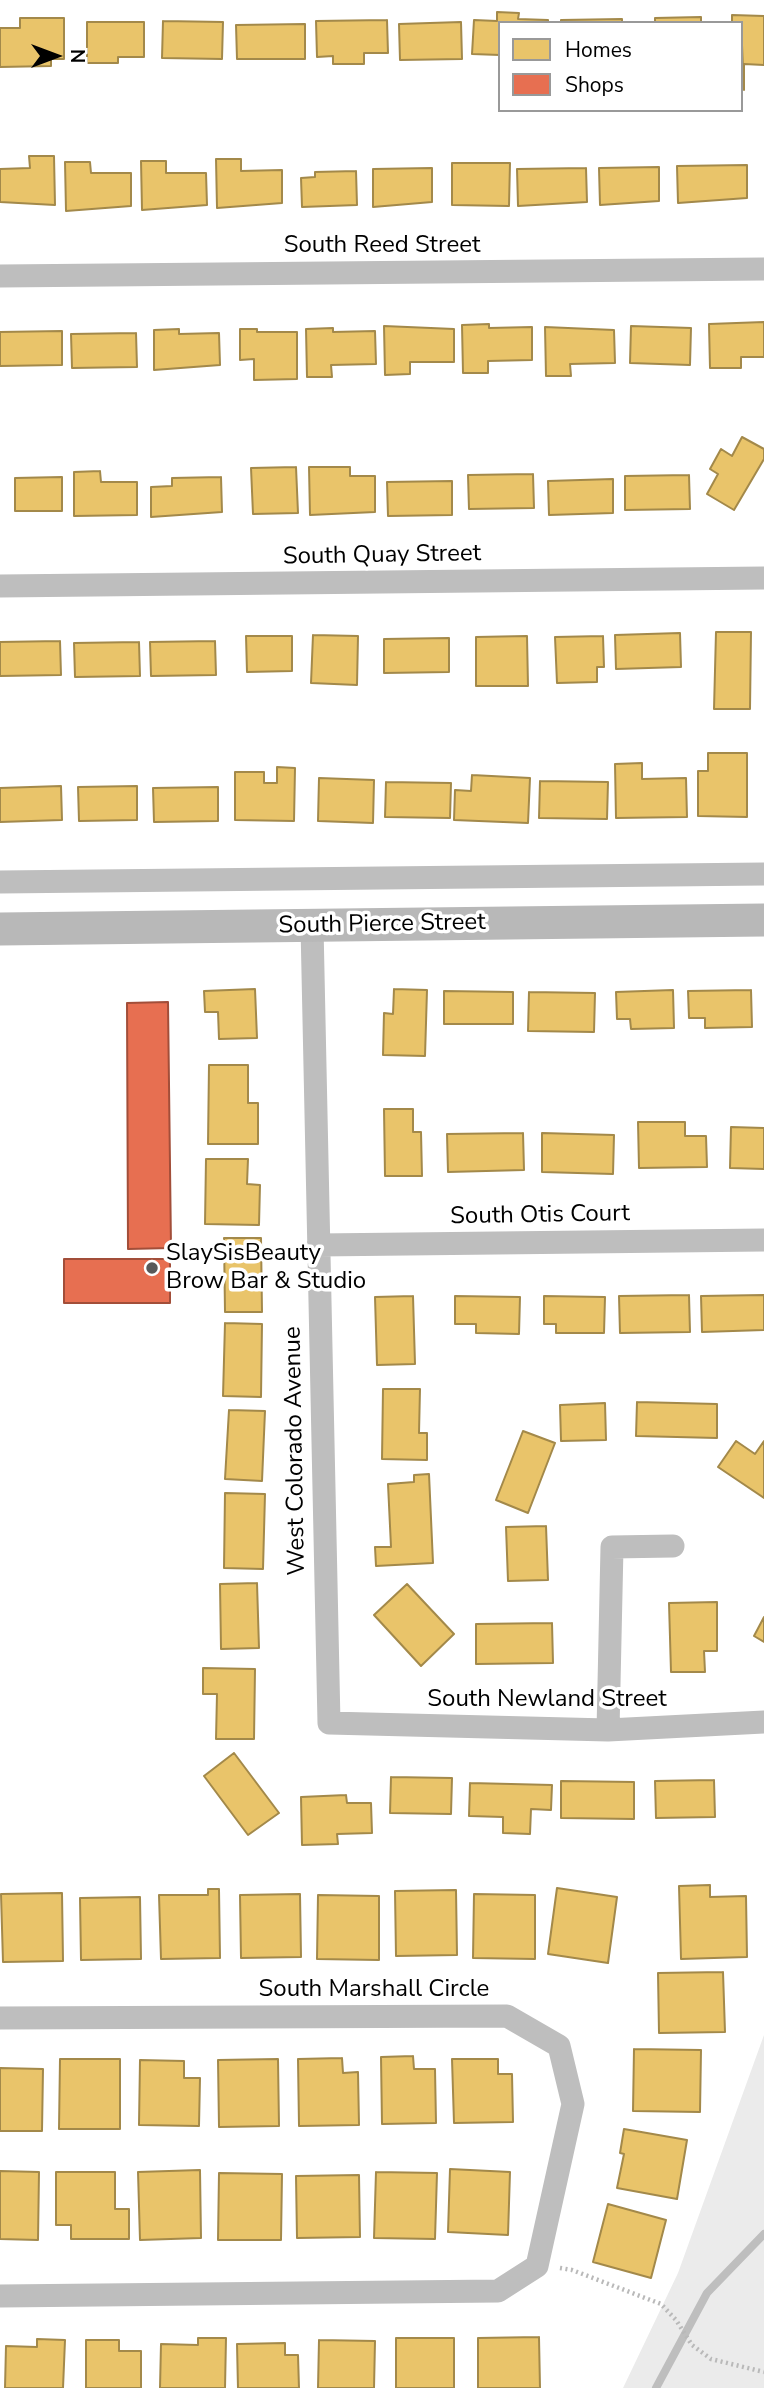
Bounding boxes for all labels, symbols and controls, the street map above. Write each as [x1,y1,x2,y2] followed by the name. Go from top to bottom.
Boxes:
[21,21,91,91] north arrow
[498,21,743,112] legend
[565,36,632,64] text: Homes
[64,49,90,63] text: N
[565,71,624,99] text: Shops
[284,232,480,260] street label: South Reed Street
[283,540,481,572] street label: South Quay Street
[278,909,486,941] street label: South Pierce Street
[450,1200,630,1232] street label: South Otis Court
[166,1240,366,1296] place label: SlaySisBeauty Brow Bar & Studio
[144,1260,160,1276] marker: SlaySisBeauty Brow Bar & Studio
[279,1326,313,1576] street label: West Colorado Avenue
[427,1686,667,1714] street label: South Newland Street
[259,1976,489,2004] street label: South Marshall Circle

